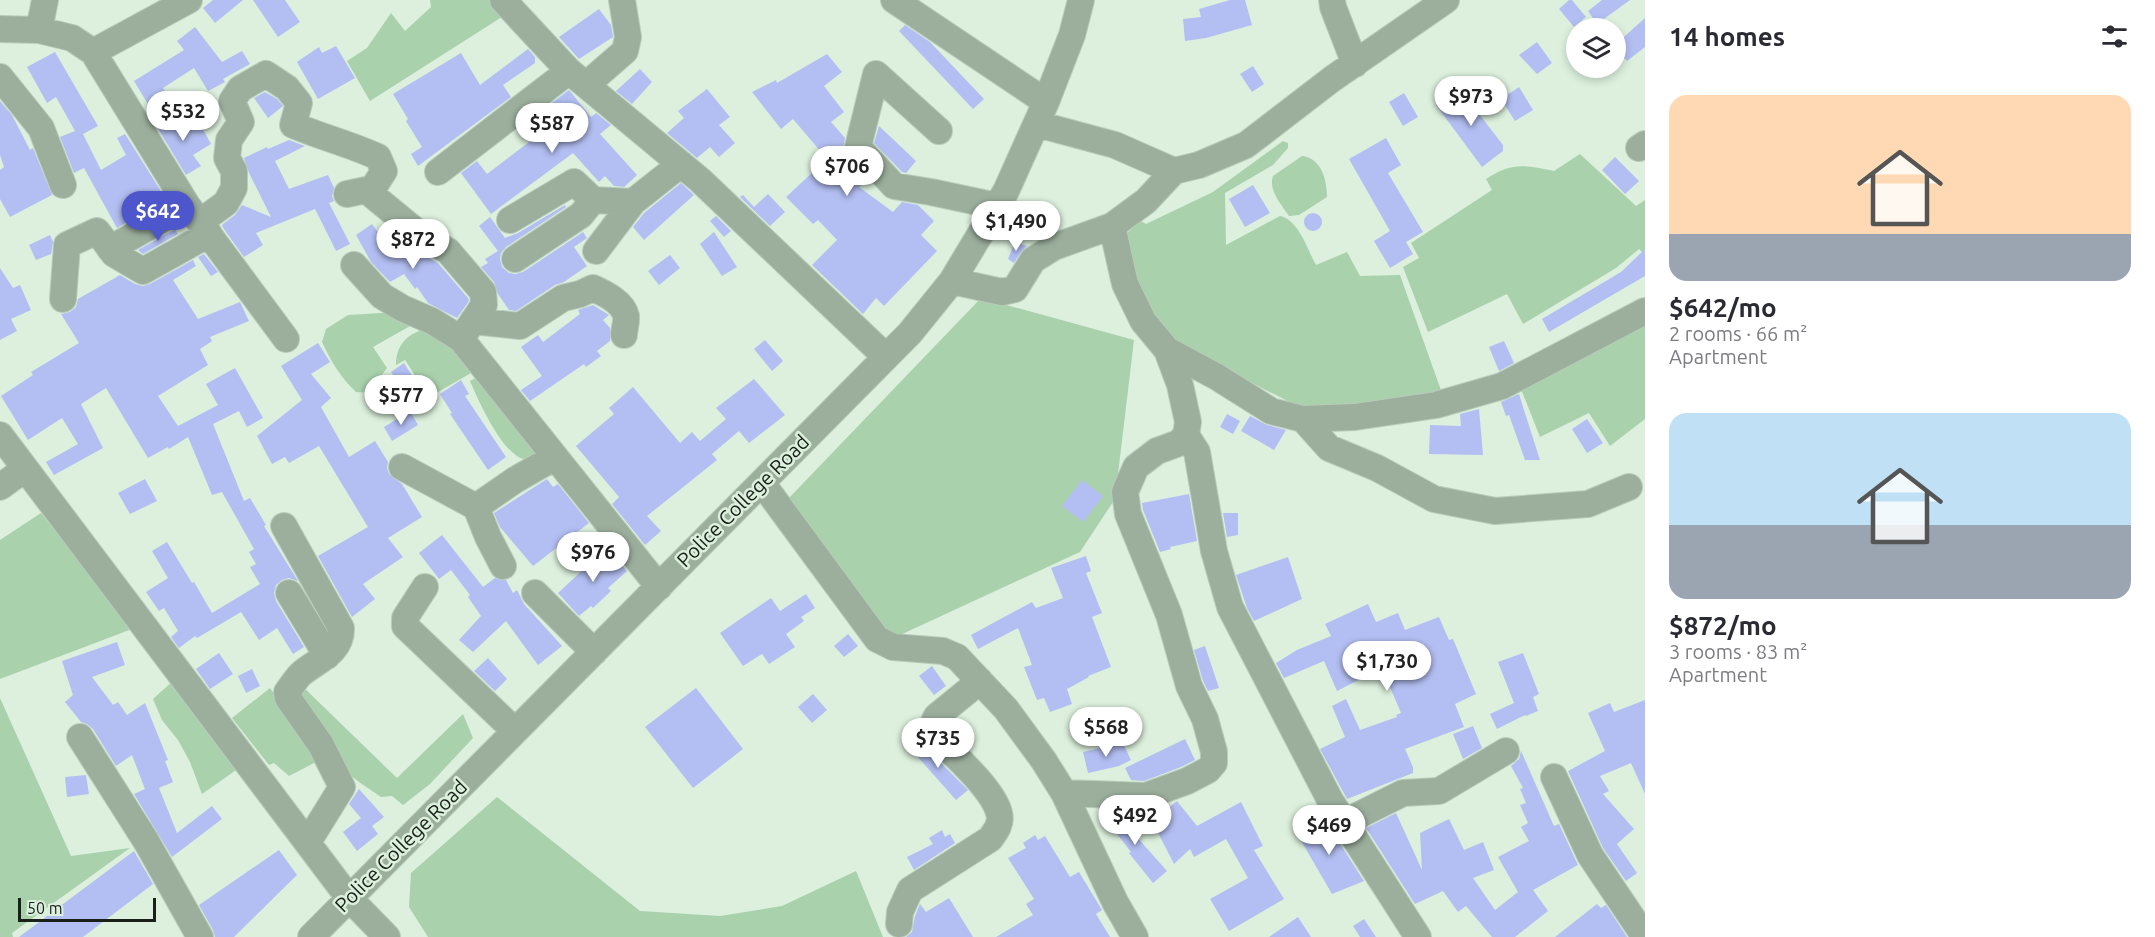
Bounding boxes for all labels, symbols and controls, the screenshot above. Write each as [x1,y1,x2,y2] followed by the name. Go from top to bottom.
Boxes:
[1566,18,1626,78] map controls
[1566,18,1626,78] button: layers
[2098,20,2131,53] icon: filters
[1669,22,1785,51] text: 14 homes
[1435,76,1507,127] pin: $973
[1448,84,1494,107] text: $973
[147,91,219,142] pin: $532
[160,99,206,122] text: $532
[516,103,588,154] pin: $587
[529,111,575,134] text: $587
[1846,134,1954,242] icon: home
[811,146,883,197] pin: $706
[824,154,870,177] text: $706
[122,191,194,242] pin: $642
[135,199,181,222] text: $642
[967,201,1065,252] pin: $1,490
[985,209,1047,232] text: $1,490
[377,219,449,270] pin: $872
[390,227,436,250] text: $872
[1669,293,1777,322] text: $642/mo
[1669,322,1807,345] text: 2 rooms · 66 m²
[1669,345,1767,368] text: Apartment
[365,375,437,426] pin: $577
[378,383,424,406] text: $577
[672,430,813,571] street label: Police College Road
[1846,452,1954,560] icon: home
[557,532,629,583] pin: $976
[570,540,616,563] text: $976
[1669,611,1777,640] text: $872/mo
[1669,640,1807,663] text: 3 rooms · 83 m²
[1338,641,1436,692] pin: $1,730
[1356,649,1418,672] text: $1,730
[1669,663,1767,686] text: Apartment
[1070,707,1142,758] pin: $568
[1083,715,1129,738] text: $568
[902,718,974,769] pin: $735
[915,726,961,749] text: $735
[330,775,471,916] street label: Police College Road
[1099,795,1171,846] pin: $492
[1112,803,1158,826] text: $492
[1293,805,1365,856] pin: $469
[1306,813,1352,836] text: $469
[18,895,156,922] scale bar
[27,899,63,917] text: 50 m

